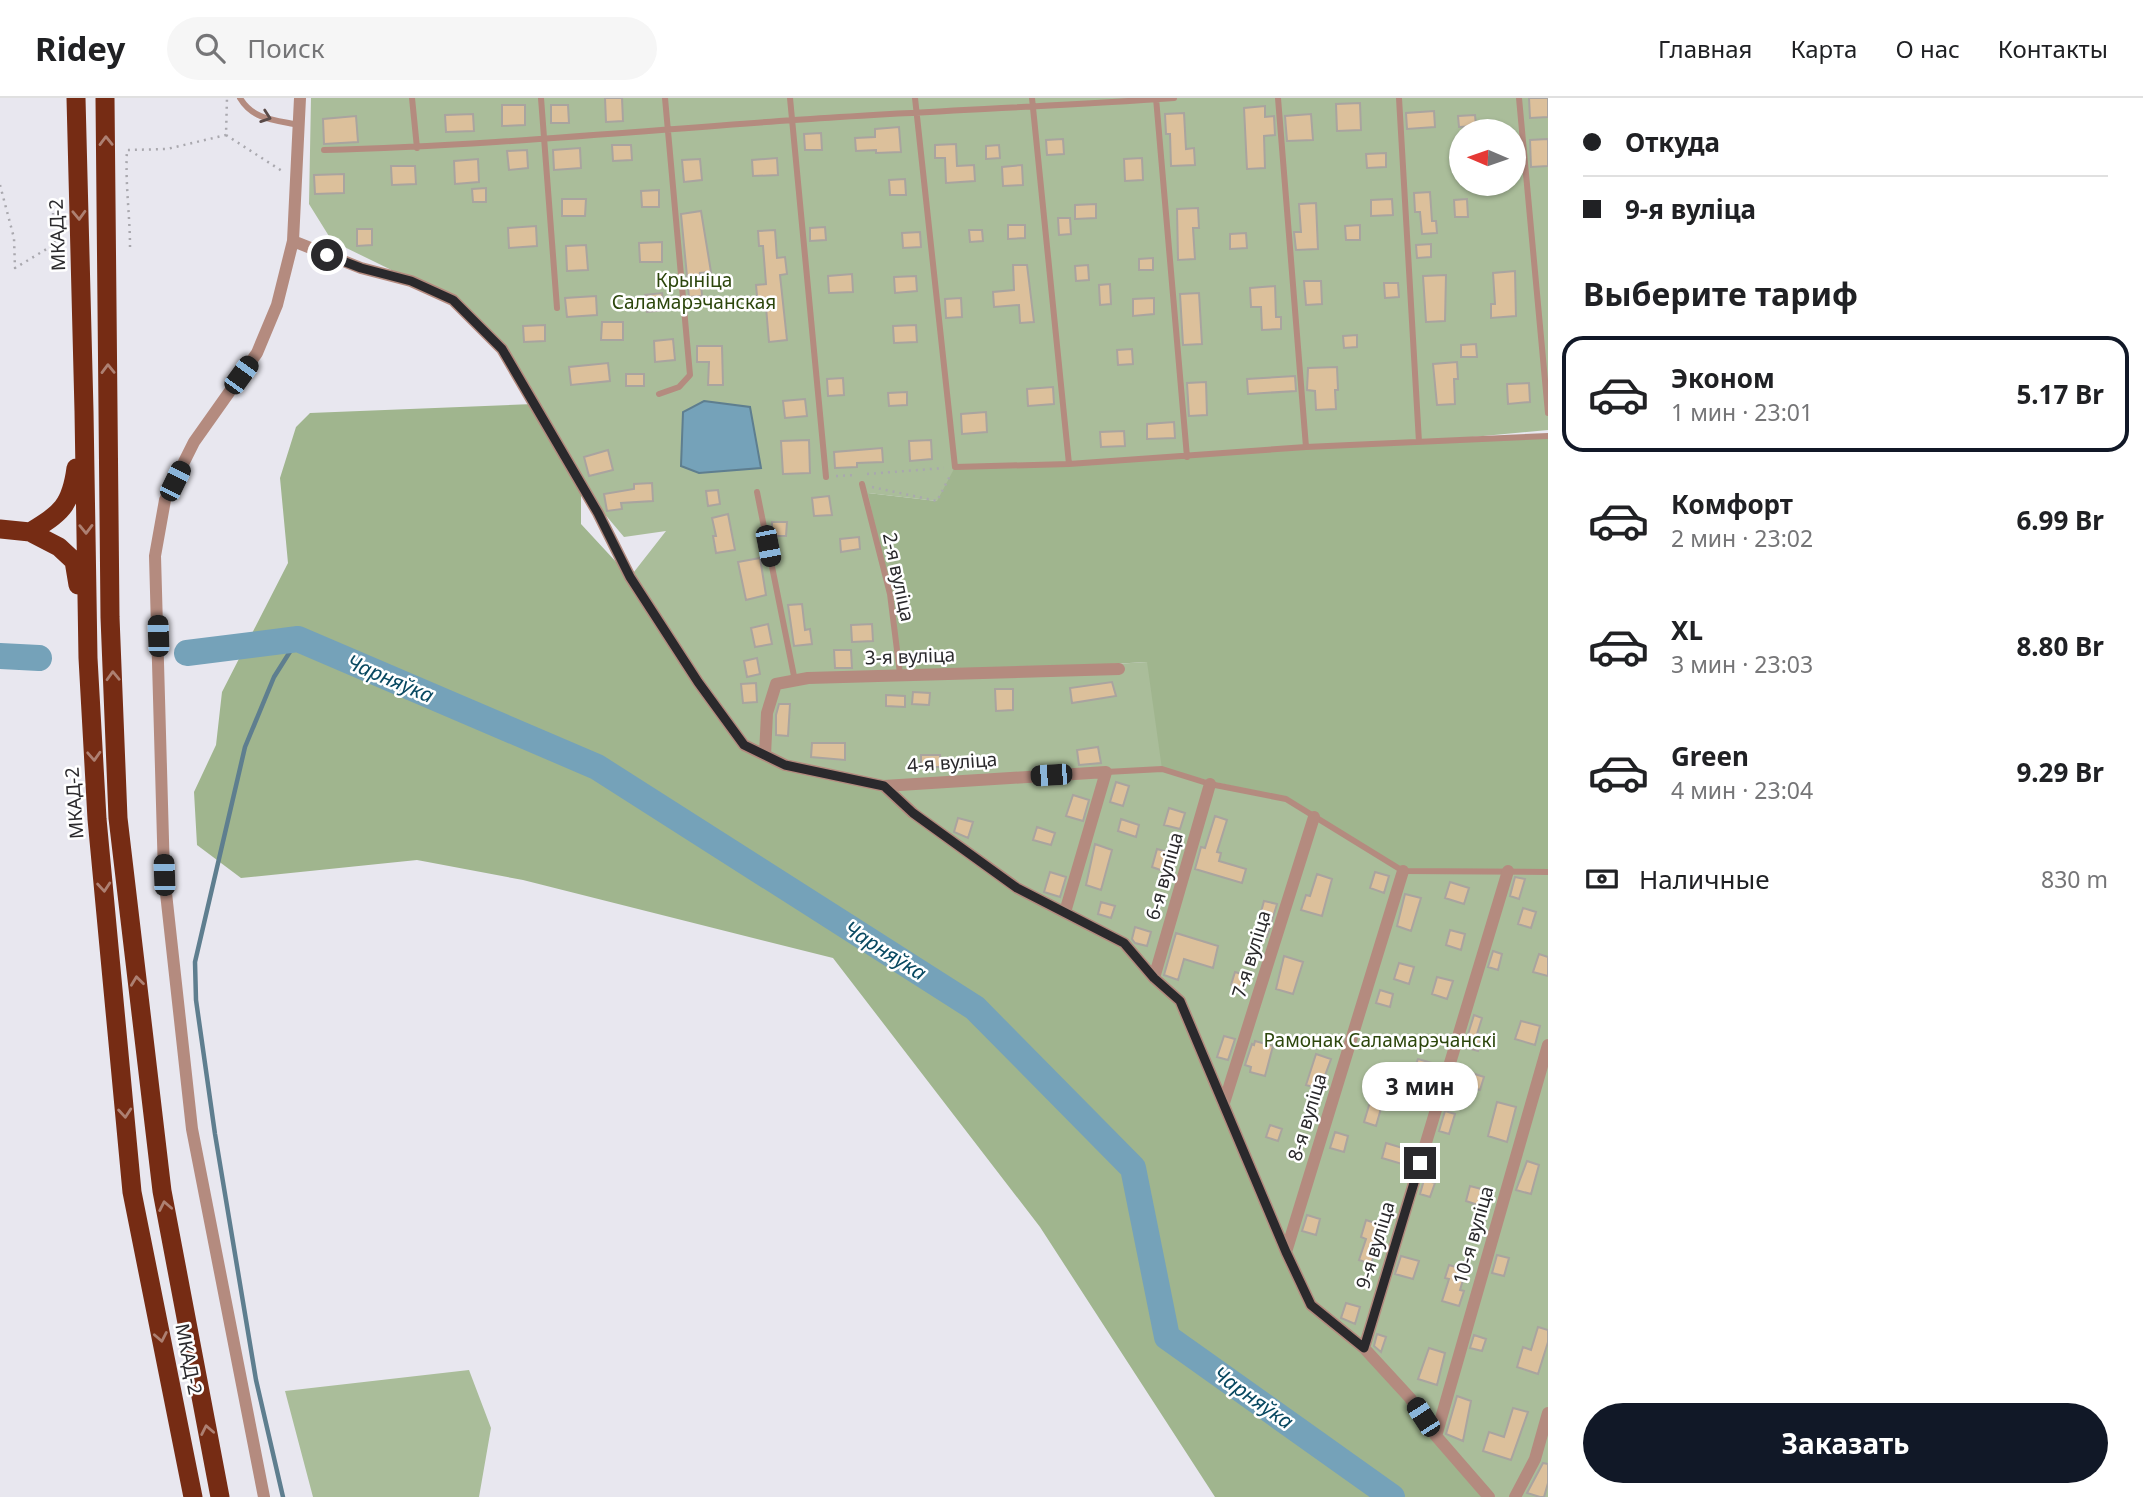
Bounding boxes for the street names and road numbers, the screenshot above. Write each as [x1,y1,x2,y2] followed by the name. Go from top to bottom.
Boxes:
[43,199,71,271] street label: МКАД-2
[877,530,921,624] street label: 2-я вуліца
[864,641,956,671] street label: 3-я вуліца
[906,746,998,778] street label: 4-я вуліца
[59,766,89,840] street label: МКАД-2
[1139,829,1189,923] street label: 6-я вуліца
[1225,907,1277,1001] street label: 7-я вуліца
[1281,1070,1333,1164] street label: 8-я вуліца
[1447,1183,1499,1287] street label: 10-я вуліца
[1349,1198,1401,1292] street label: 9-я вуліца
[169,1321,209,1397] street label: МКАД-2

